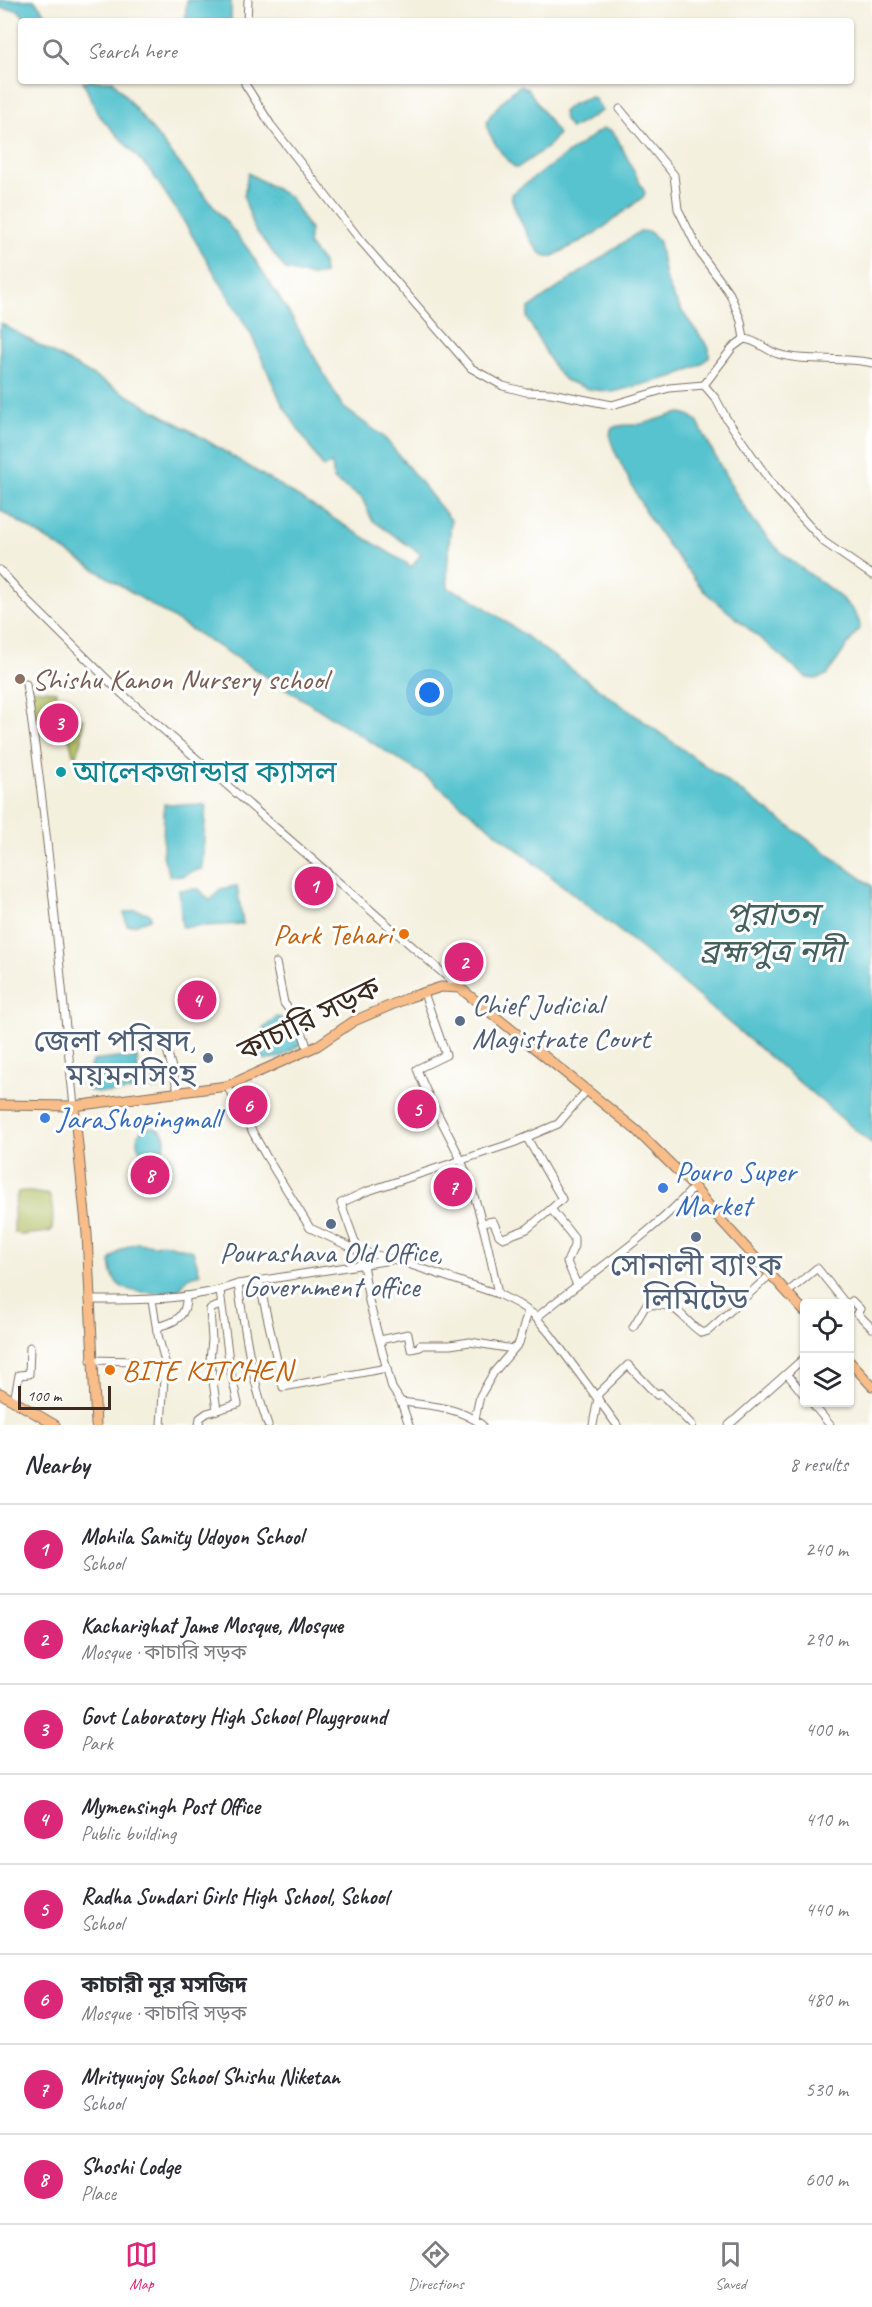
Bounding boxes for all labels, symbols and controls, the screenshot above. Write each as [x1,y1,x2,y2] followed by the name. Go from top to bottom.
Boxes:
[18,18,854,84] search box
[39,35,72,68] icon: search
[87,37,177,65] text: Search here
[32,660,333,698] place label: Shishu Kanon Nursery school
[13,672,27,686] marker: Shishu Kanon Nursery school
[415,678,444,707] your location
[40,700,78,746] pin: 3
[72,753,338,791] place label: আলেকজান্ডার ক্যাসল
[54,765,68,779] marker: আলেকজান্ডার ক্যাসল
[294,864,334,908] pin: 1
[700,894,849,972] water label: পুরাতন ব্রহ্মপুত্র নদী
[273,915,395,953] place label: Park Tehari
[397,927,411,941] marker: Park Tehari
[444,940,484,984] pin: 2
[231,968,387,1070] street label: কাচারি সড়ক
[178,978,216,1022] pin: 4
[472,985,653,1057] place label: Chief Judicial Magistrate Court
[453,1014,467,1028] marker: Chief Judicial Magistrate Court
[33,1022,197,1094] place label: জেলা পরিষদ, ময়মনসিংহ
[201,1051,215,1065] marker: জেলা পরিষদ, ময়মনসিংহ
[228,1082,268,1128] pin: 6
[398,1086,436,1132] pin: 5
[55,1099,226,1137] place label: JaraShopingmall
[38,1111,52,1125] marker: JaraShopingmall
[130,1152,170,1198] pin: 8
[675,1152,798,1224] place label: Pouro Super Market
[434,1164,472,1210] pin: 7
[656,1181,670,1195] marker: Pouro Super Market
[324,1217,338,1231] marker: Pourashava Old Office, Government office
[689,1230,703,1244] marker: সোনালী ব্যাংক লিমিটেড
[219,1233,443,1305] place label: Pourashava Old Office, Government office
[610,1246,783,1318] place label: সোনালী ব্যাংক লিমিটেড
[800,1299,854,1407] map controls
[800,1299,854,1353] button: locate
[122,1351,297,1389] place label: BITE KITCHEN
[800,1353,854,1407] button: layers
[103,1363,117,1377] marker: BITE KITCHEN
[18,1383,111,1410] scale bar
[27,1386,61,1406] text: 100 m
[24,1448,89,1481] text: Nearby
[789,1452,848,1477] text: 8 results
[81,1523,303,1551] text: Mohila Samity Udoyon School
[39,1537,48,1562] text: 1
[805,1537,848,1562] text: 240 m
[81,1551,124,1576] text: School
[81,1612,343,1640] text: Kacharighat Jame Mosque, Mosque
[39,1627,48,1652] text: 2
[805,1627,848,1652] text: 290 m
[81,1640,247,1665] text: Mosque · কাচারি সড়ক
[81,1703,386,1731] text: Govt Laboratory High School Playground
[39,1717,48,1742] text: 3
[805,1717,848,1742] text: 400 m
[81,1731,113,1756] text: Park
[81,1793,260,1821] text: Mymensingh Post Office
[39,1807,48,1832] text: 4
[805,1807,848,1832] text: 410 m
[81,1821,176,1846] text: Public building
[81,1883,388,1911] text: Radha Sundari Girls High School, School
[39,1897,48,1922] text: 5
[805,1897,848,1922] text: 440 m
[81,1911,124,1936] text: School
[81,1971,247,1999] text: কাচারী নূর মসজিদ
[39,1987,48,2012] text: 6
[805,1987,848,2012] text: 480 m
[81,2001,247,2026] text: Mosque · কাচারি সড়ক
[81,2063,340,2091] text: Mrityunjoy School Shishu Niketan
[39,2077,48,2102] text: 7
[805,2077,848,2102] text: 530 m
[81,2091,124,2116] text: School
[81,2153,180,2181] text: Shoshi Lodge
[39,2167,48,2192] text: 8
[805,2167,848,2192] text: 600 m
[81,2181,116,2206] text: Place
[125,2238,158,2294] tab: Map
[408,2238,464,2294] tab: Directions
[714,2238,747,2294] tab: Saved

